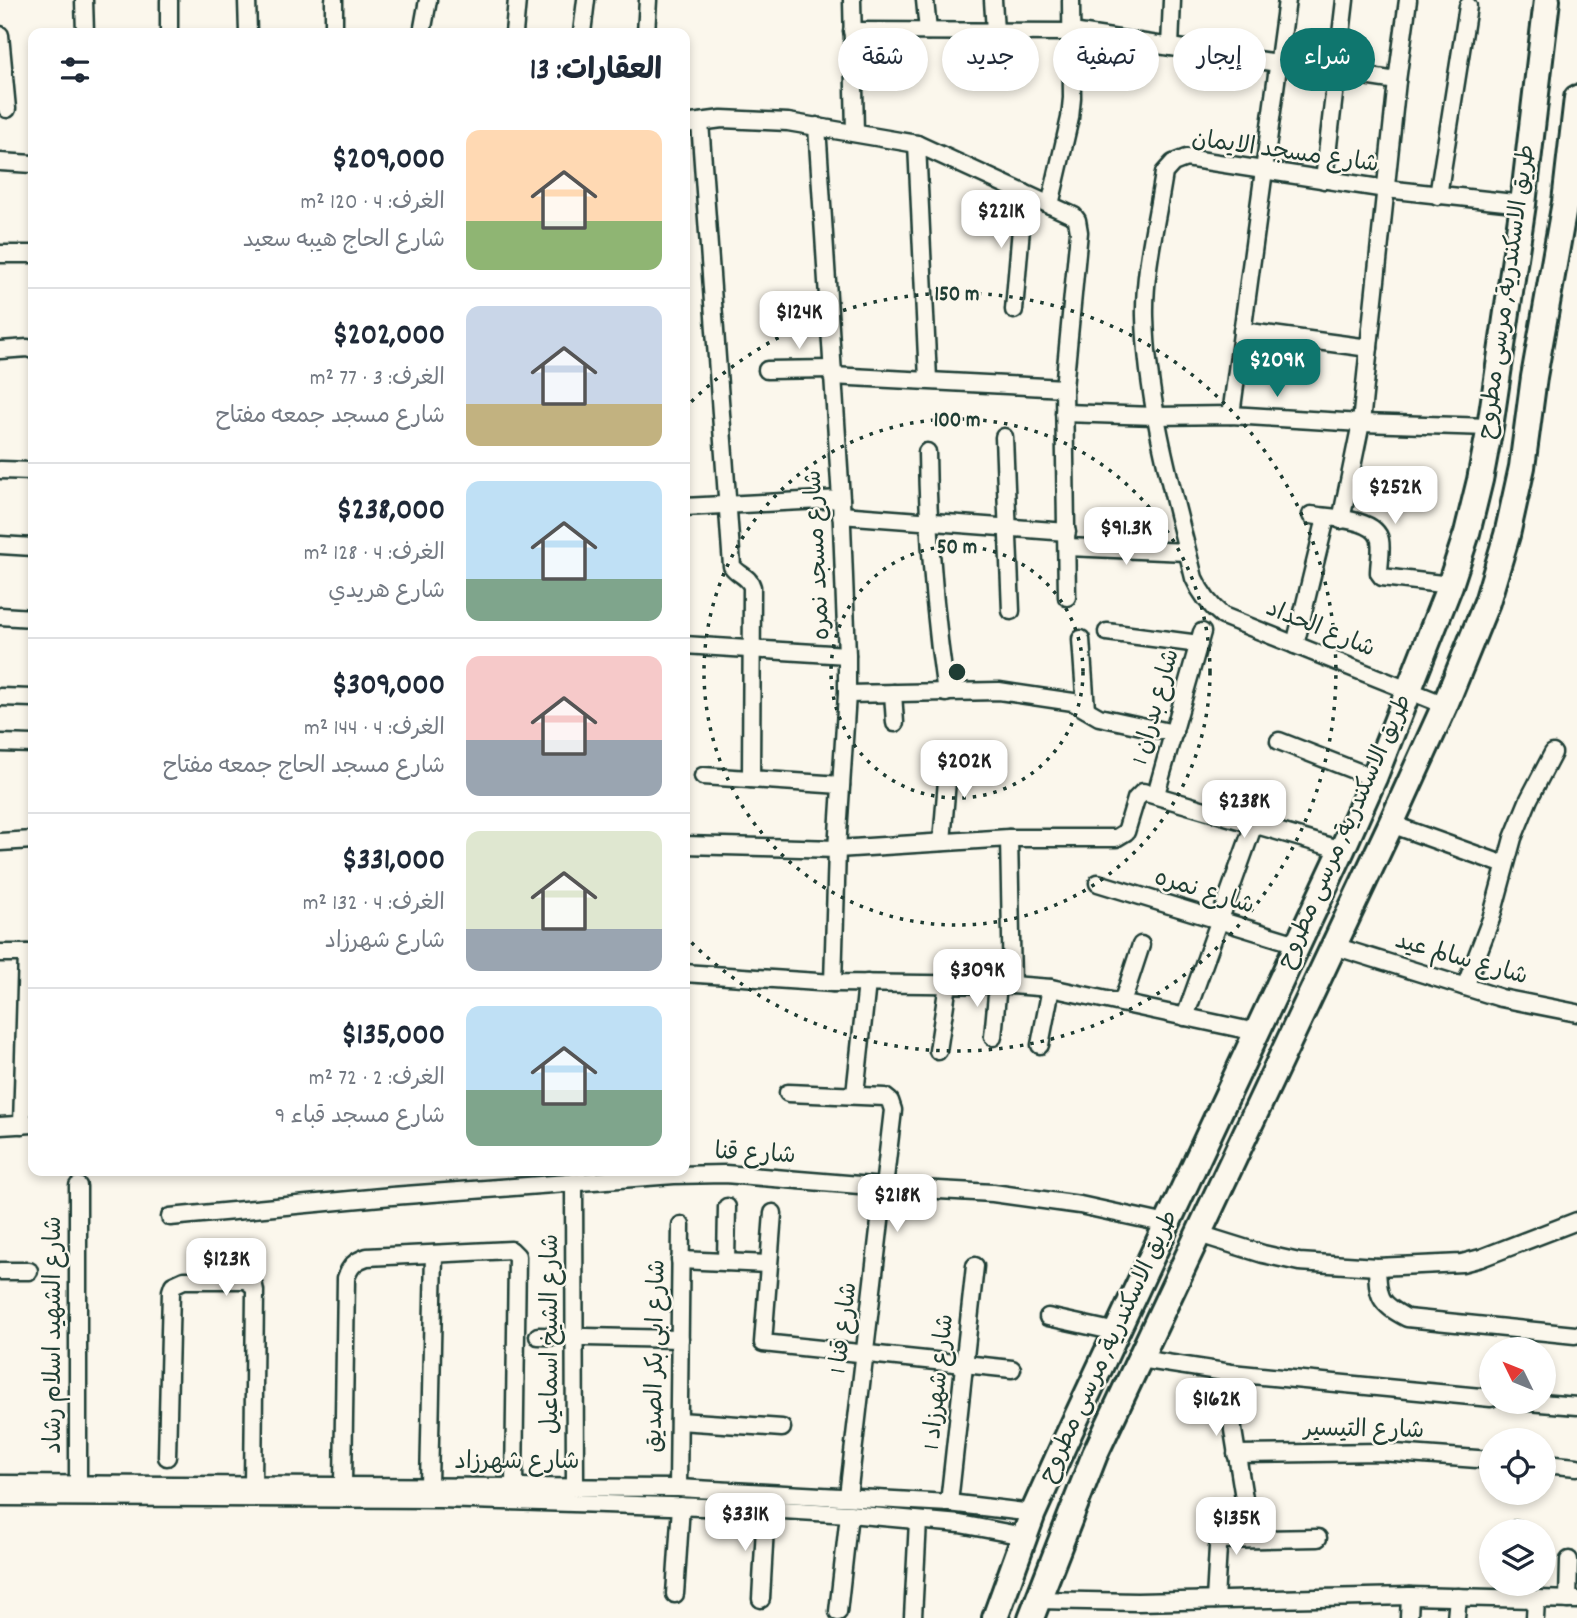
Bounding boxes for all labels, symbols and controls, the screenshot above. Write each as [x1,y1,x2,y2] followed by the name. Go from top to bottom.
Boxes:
[838,28,928,91] chip: شقة
[942,28,1039,91] chip: جديد
[1053,28,1159,91] chip: تصفية
[1173,28,1266,91] chip: إيجار
[1280,28,1375,91] chip: شراء
[56,51,94,89] icon: filters
[530,51,662,94] text: العقارات: 13
[1189,123,1381,183] street label: شارع مسجد الايمان
[332,140,445,183] text: $209,000
[1470,143,1546,441] street label: طريق الاسكندرية, مرسى مطروح
[522,158,606,242] icon: home
[300,187,445,220] text: الغرف: 4 · 120 m²
[952,190,1050,250] pin: $221K
[977,196,1025,229] text: $221K
[243,225,445,258] text: شارع الحاج هيبه سعيد
[934,281,980,311] text: 150 m
[750,292,848,351] pin: $124K
[776,297,822,330] text: $124K
[332,316,445,359] text: $202,000
[522,334,606,418] icon: home
[1228,340,1326,399] pin: $209K
[1249,345,1305,378] text: $209K
[310,363,445,396] text: الغرف: 3 · 77 m²
[216,401,445,434] text: شارع مسجد جمعه مفتاح
[934,407,980,437] text: 100 m
[1346,466,1444,526] pin: $252K
[798,469,840,641] street label: شارع مسجد نمره
[1368,472,1422,505] text: $252K
[337,491,445,534] text: $238,000
[1069,508,1183,567] pin: $91.3K
[522,509,606,593] icon: home
[1100,513,1152,546] text: $91.3K
[937,534,977,564] text: 50 m
[304,538,445,571] text: الغرف: 4 · 128 m²
[328,576,445,609] text: شارع هريدي
[1260,593,1380,667] street label: شارع الحداد
[1124,645,1190,769] street label: شارع بدران 1
[945,660,969,684] centre of rings
[332,666,445,709] text: $309,000
[522,684,606,768] icon: home
[1270,689,1422,975] street label: طريق الاسكندرية, مرسى مطروح
[304,713,445,746] text: الغرف: 4 · 144 m²
[915,740,1013,800] pin: $202K
[937,746,991,779] text: $202K
[163,751,445,784] text: شارع مسجد الحاج جمعه مفتاح
[1195,780,1293,840] pin: $238K
[1218,786,1270,819] text: $238K
[342,841,445,884] text: $331,000
[522,859,606,943] icon: home
[1150,862,1258,924] street label: شارع نمره
[303,888,445,921] text: الغرف: 4 · 132 m²
[1391,925,1531,995] street label: شارع سالم عيد
[325,926,445,959] text: شارع شهرزاد
[928,950,1026,1009] pin: $309K
[949,955,1005,988] text: $309K
[341,1016,445,1059] text: $135,000
[522,1034,606,1118] icon: home
[309,1063,445,1096] text: الغرف: 2 · 72 m²
[275,1101,445,1134] text: شارع مسجد قباء 9
[714,1136,796,1174] street label: شارع قنا
[848,1174,946,1234] pin: $218K
[874,1180,920,1213] text: $218K
[1032,1205,1188,1489] street label: طريق الاسكندرية, مرسى مطروح
[38,1216,72,1454] street label: شارع الشهيد اسلام رشاد
[535,1234,569,1434] street label: شارع الشيخ اسماعيل
[177,1238,275,1298] pin: $123K
[202,1244,250,1277] text: $123K
[638,1259,676,1453] street label: شارع ابى بكر الصديق
[823,1280,867,1376] street label: شارع قنا 1
[916,1313,964,1451] street label: شارع شهرزاد 1
[1479,1337,1556,1414] north arrow
[1479,1337,1556,1596] map controls
[1167,1378,1265,1438] pin: $162K
[1192,1384,1240,1417] text: $162K
[1302,1413,1424,1449] street label: شارع التيسير
[1479,1428,1556,1505] button: locate
[454,1446,580,1480] street label: شارع شهرزاد
[696,1494,794,1553] pin: $331K
[1187,1498,1285,1557] pin: $135K
[721,1499,769,1532] text: $331K
[1212,1503,1260,1536] text: $135K
[1479,1519,1556,1596] button: layers

